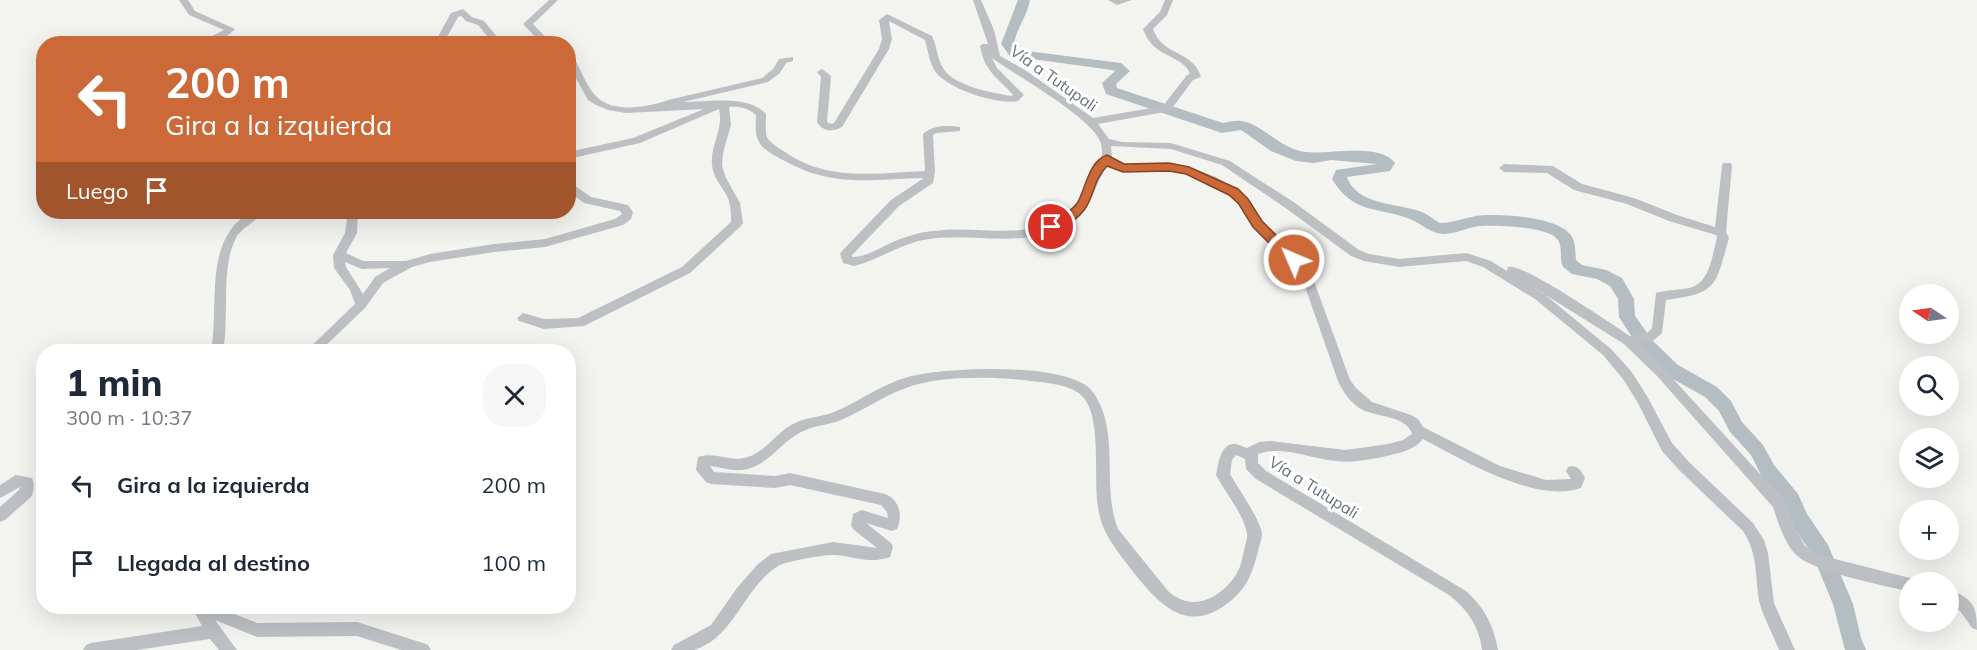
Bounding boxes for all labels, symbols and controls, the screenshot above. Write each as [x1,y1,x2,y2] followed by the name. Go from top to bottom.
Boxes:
[1007,41,1101,115] street label: Vía a Tutupali
[165,56,290,109] text: 200 m
[66,60,144,138] icon: left
[165,108,392,142] text: Gira a la izquierda
[140,174,173,207] icon: arrive
[66,177,128,205] text: Luego
[1025,201,1076,252] pin
[1034,210,1067,243] icon: arrive
[1262,228,1326,292] position arrow
[1899,284,1959,344] north arrow
[1899,284,1959,632] map controls
[1899,356,1959,416] button: search
[66,360,162,405] text: 1 min
[483,364,546,427] button: close
[66,405,192,430] text: 300 m · 10:37
[1899,428,1959,488] button: layers
[1265,452,1363,522] street label: Vía a Tutupali
[66,469,99,502] icon: left
[117,471,310,499] text: Gira a la izquierda
[481,471,546,499] text: 200 m
[1899,500,1959,560] button: +
[66,547,99,580] icon: arrive
[117,549,310,577] text: Llegada al destino
[481,549,546,577] text: 100 m
[1899,572,1959,632] button: −

